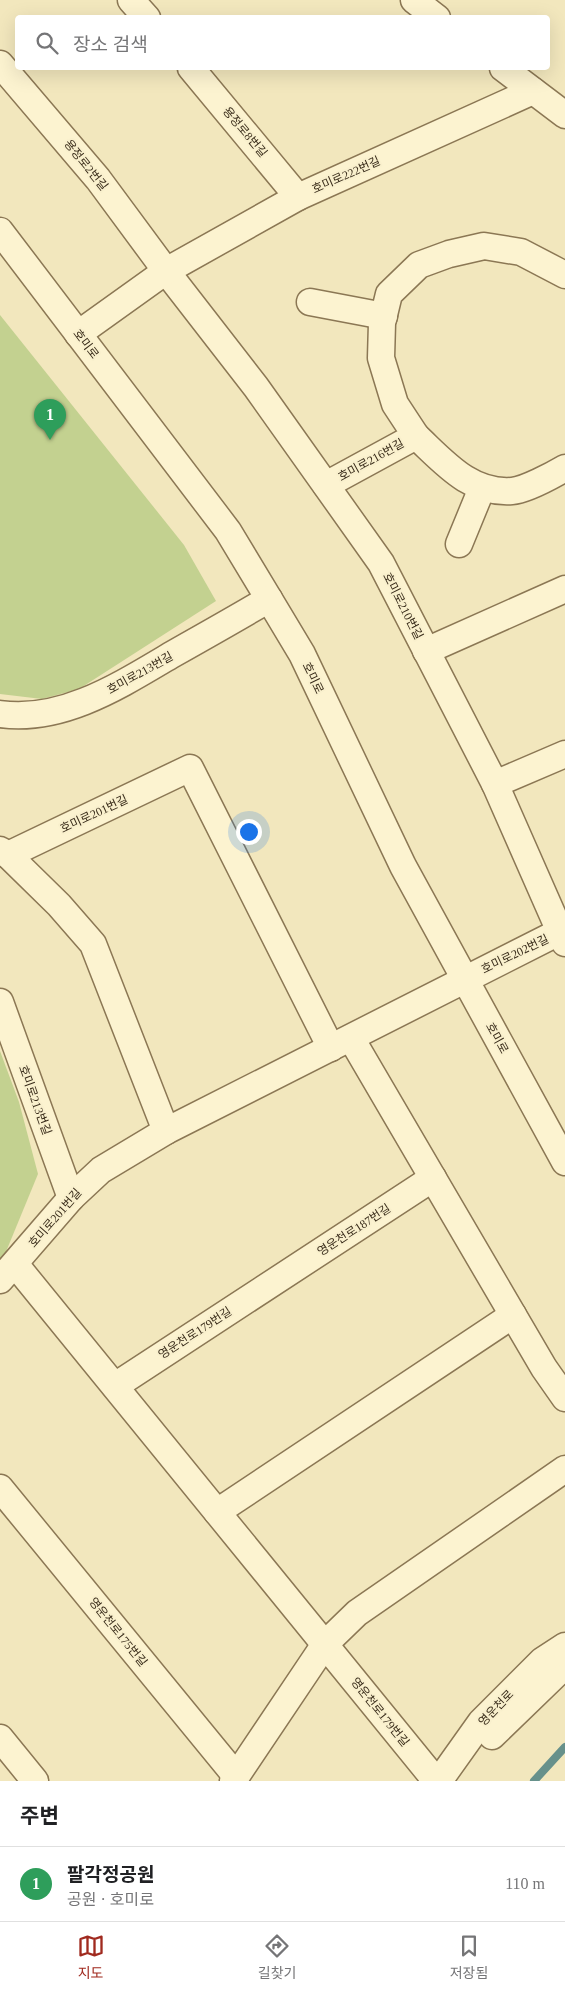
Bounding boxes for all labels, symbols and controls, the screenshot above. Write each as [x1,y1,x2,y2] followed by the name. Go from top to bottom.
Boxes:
[15,15,550,70] search box
[33,29,61,57] icon: search
[73,34,148,55] text: 장소 검색
[220,104,270,160] street label: 용정로8번길
[61,137,111,193] street label: 용정로2번길
[310,154,382,196] street label: 호미로222번길
[70,327,102,361] street label: 호미로
[34,399,66,440] pin: 1
[336,436,406,484] street label: 호미로216번길
[380,570,426,642] street label: 호미로210번길
[105,649,175,697] street label: 호미로213번길
[299,660,327,696] street label: 호미로
[58,792,130,836] street label: 호미로201번길
[236,819,262,845] your location
[479,932,551,976] street label: 호미로202번길
[483,1020,511,1056] street label: 호미로
[16,1063,54,1137] street label: 호미로213번길
[26,1186,84,1250] street label: 호미로201번길
[315,1201,393,1259] street label: 영운천로187번길
[156,1304,234,1362] street label: 영운천로179번길
[86,1595,150,1669] street label: 영운천로175번길
[348,1675,412,1749] street label: 영운천로179번길
[476,1687,516,1729] street label: 영운천로
[20,1804,59,1828] text: 주변
[67,1864,154,1885] text: 팔각정공원
[32,1875,40,1892] text: 1
[505,1875,545,1892] text: 110 m
[67,1891,154,1908] text: 공원 · 호미로
[77,1932,105,1982] tab: 지도
[258,1932,296,1982] tab: 길찾기
[450,1932,488,1982] tab: 저장됨

